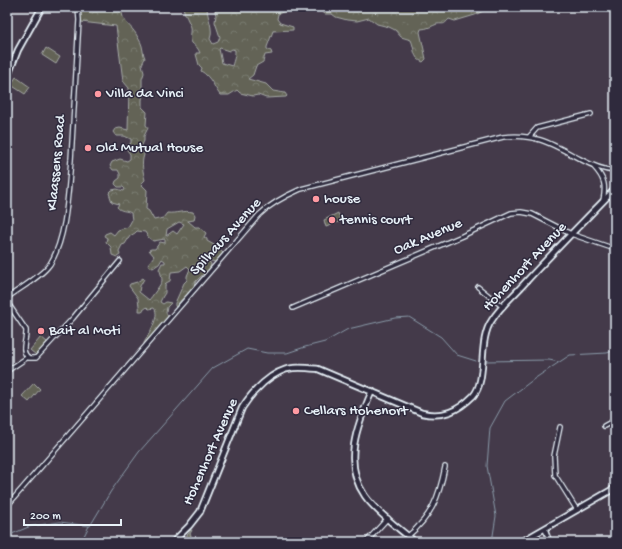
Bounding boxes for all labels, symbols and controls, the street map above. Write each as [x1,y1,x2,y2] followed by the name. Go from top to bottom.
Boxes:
[105,85,184,103] place label: Villa da Vinci
[93,89,103,99] marker: Villa da Vinci
[44,113,70,212] street label: Klaassens Road
[96,139,203,157] place label: Old Mutual House
[83,143,93,153] marker: Old Mutual House
[324,190,360,208] place label: house
[186,194,266,280] street label: Spilhaus Avenue
[311,194,321,204] marker: house
[339,211,414,229] place label: tennis court
[391,214,465,259] street label: Oak Avenue
[327,215,337,225] marker: tennis court
[479,219,571,315] street label: Hohenhort Avenue
[48,322,121,340] place label: Bait al Moti
[36,326,46,336] marker: Bait al Moti
[179,395,243,508] street label: Hohenhort Avenue
[304,402,410,420] place label: Cellars Hohenort
[291,406,301,416] marker: Cellars Hohenort
[24,501,121,527] scale bar
[30,510,61,524] text: 200 m

